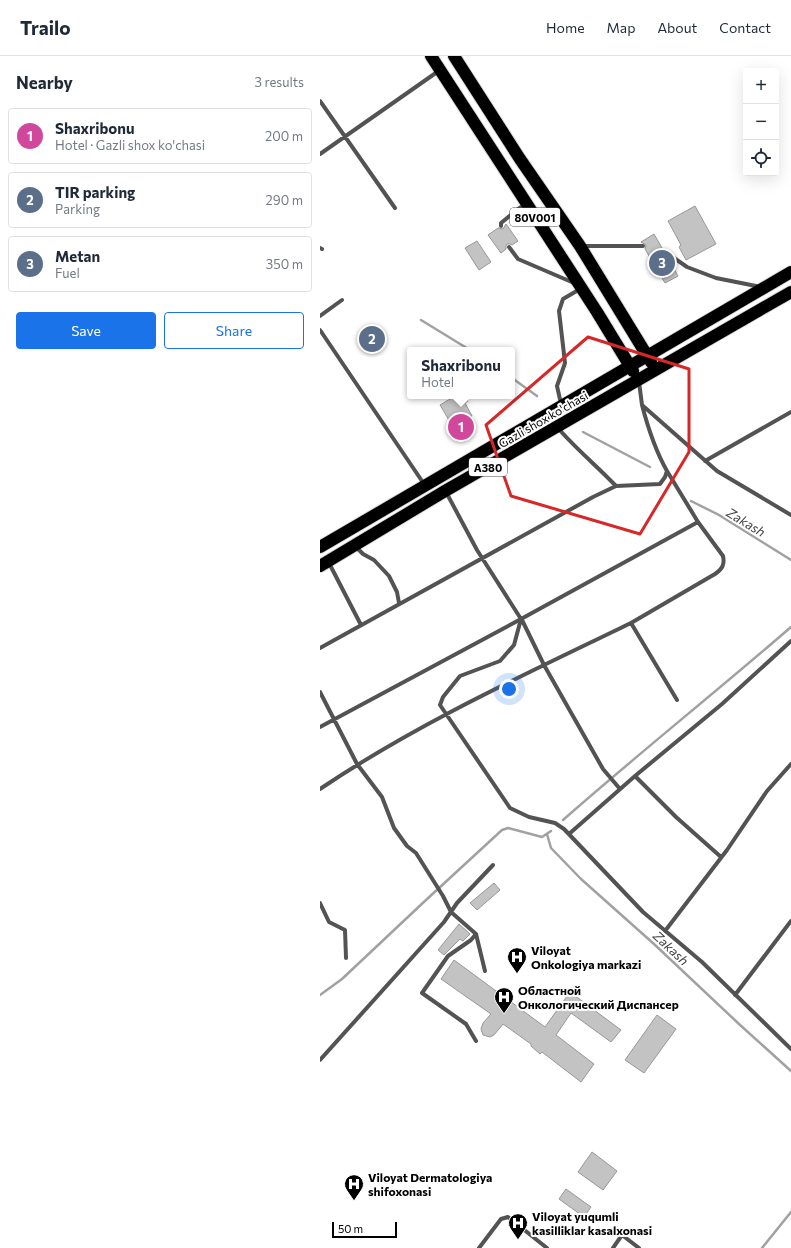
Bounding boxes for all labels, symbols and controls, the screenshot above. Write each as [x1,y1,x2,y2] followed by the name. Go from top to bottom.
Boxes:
[20,16,71,39] text: Trailo
[546,19,585,36] text: Home
[607,19,635,36] text: Map
[657,19,697,36] text: About
[719,19,771,36] text: Contact
[743,68,779,176] map controls
[743,68,779,104] button: +
[16,72,73,93] text: Nearby
[255,74,304,90] text: 3 results
[743,104,779,140] button: −
[55,119,135,137] text: Shaxribonu
[27,128,33,144] text: 1
[265,128,303,144] text: 200 m
[55,137,205,153] text: Hotel · Gazli shox ko'chasi
[743,140,779,176] button: locate
[55,183,135,201] text: TIR parking
[26,192,34,208] text: 2
[266,192,303,208] text: 290 m
[55,201,100,217] text: Parking
[510,208,560,226] road number: 80V001
[55,247,100,265] text: Metan
[649,248,675,278] pin: 3
[26,256,34,272] text: 3
[266,256,303,272] text: 350 m
[55,265,80,281] text: Fuel
[16,312,156,349] button: Save
[164,312,304,349] button: Share
[359,324,385,354] pin: 2
[407,347,515,399] popup
[421,356,501,374] text: Shaxribonu
[421,374,454,390] text: Hotel
[496,388,590,450] street label: Gazli shox ko'chasi
[448,412,474,442] pin: 1
[469,458,507,476] road number: A380
[723,504,768,540] water label: Zakash
[499,679,519,699] your location
[649,927,692,968] water label: Zakash
[531,943,641,971] place label: Viloyat Onkologiya markazi
[506,946,528,974] hospital icon: Viloyat Onkologiya markazi
[518,983,679,1011] place label: Областной Онкологический Диспансер
[493,986,515,1014] hospital icon: Областной Онкологический Диспансер
[368,1170,492,1198] place label: Viloyat Dermatologiya shifoxonasi
[343,1173,365,1201] hospital icon: Viloyat Dermatologiya shifoxonasi
[532,1209,652,1237] place label: Viloyat yuqumli kasilliklar kasalxonasi
[507,1212,529,1240] hospital icon: Viloyat yuqumli kasilliklar kasalxonasi
[332,1220,397,1239] scale bar
[338,1222,363,1235] text: 50 m

